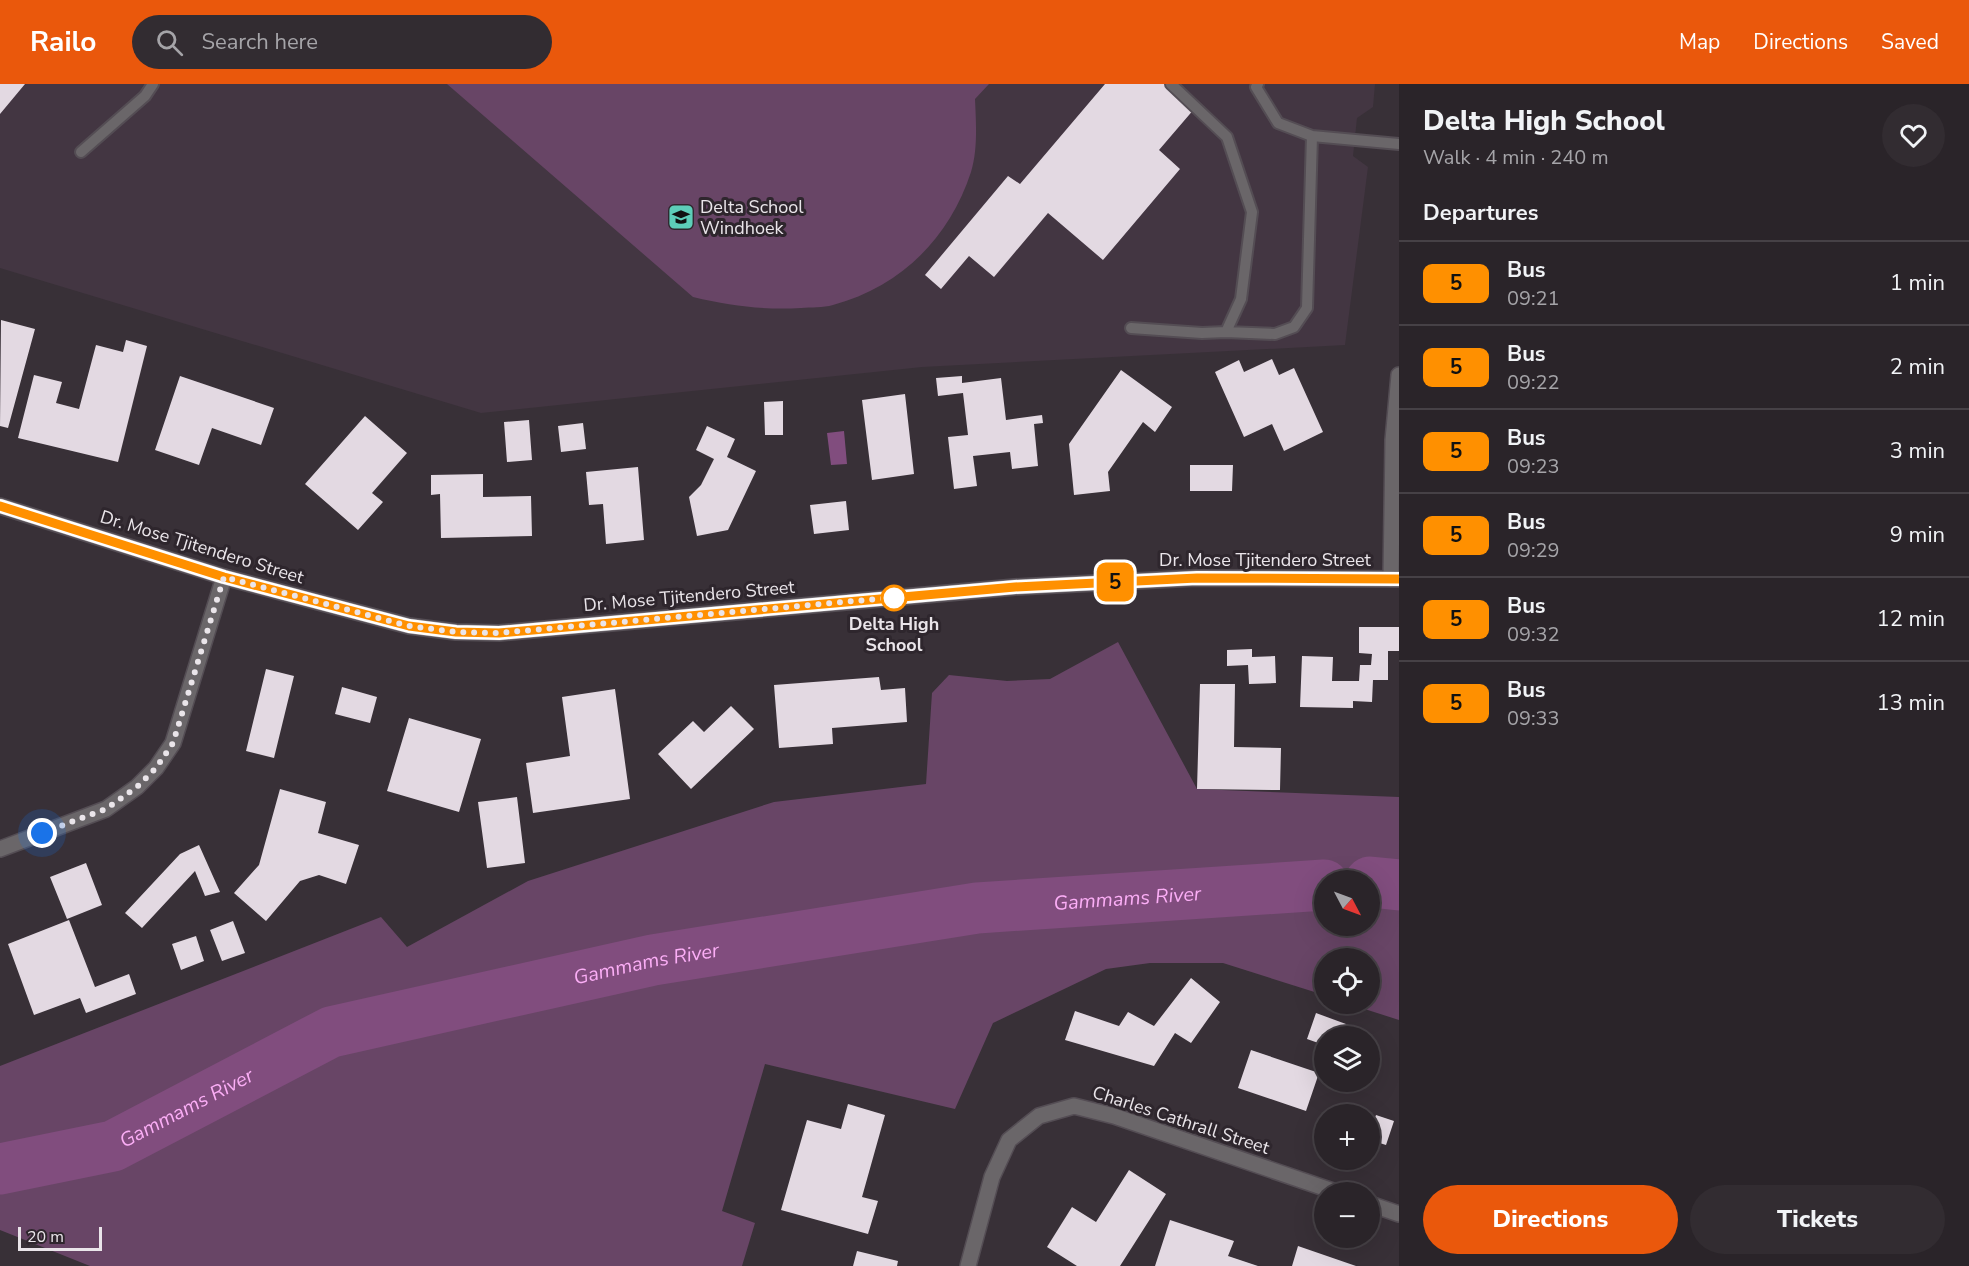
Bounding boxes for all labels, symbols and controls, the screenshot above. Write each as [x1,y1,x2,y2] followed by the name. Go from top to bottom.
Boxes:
[132,15,552,69] search box
[30,23,96,61] text: Railo
[153,26,186,59] icon: search
[201,27,318,57] text: Search here
[1679,28,1720,56] text: Map
[1753,28,1848,56] text: Directions
[1881,28,1939,56] text: Saved
[1423,102,1665,140] text: Delta High School
[1882,104,1945,167] button: heart
[1423,144,1609,171] text: Walk · 4 min · 240 m
[700,195,804,240] place label: Delta School Windhoek
[1423,198,1538,228] text: Departures
[666,202,696,232] school or university icon: Delta School Windhoek
[1507,255,1546,285] text: Bus
[1890,268,1945,298] text: 1 min
[1450,269,1462,297] text: 5
[1507,285,1560,312] text: 09:21
[1507,339,1546,369] text: Bus
[1890,352,1945,382] text: 2 min
[1450,353,1462,381] text: 5
[1507,369,1560,396] text: 09:22
[1507,423,1546,453] text: Bus
[1890,436,1945,466] text: 3 min
[1450,437,1462,465] text: 5
[1507,453,1560,480] text: 09:23
[97,505,307,590] street label: Dr. Mose Tjitendero Street
[1507,507,1546,537] text: Bus
[1890,520,1945,550] text: 9 min
[1450,521,1462,549] text: 5
[1507,537,1560,564] text: 09:29
[1159,548,1372,572] street label: Dr. Mose Tjitendero Street
[1096,562,1134,602] line badge: 5
[1109,568,1121,596] text: 5
[582,575,796,617] street label: Dr. Mose Tjitendero Street
[881,585,907,611] marker: Delta High School
[1507,591,1546,621] text: Bus
[1877,604,1945,634] text: 12 min
[1450,605,1462,633] text: 5
[849,612,939,657] place label: Delta High School
[1507,621,1560,648] text: 09:32
[1507,675,1546,705] text: Bus
[1877,688,1945,718] text: 13 min
[1450,689,1462,717] text: 5
[1507,705,1560,732] text: 09:33
[27,818,57,848] your location
[1314,870,1380,936] north arrow
[1314,870,1380,1248] map controls
[1053,880,1203,916] water label: Gammams River
[571,936,722,991] water label: Gammams River
[1314,948,1380,1014] button: locate
[1314,1026,1380,1092] button: layers
[114,1061,259,1154] water label: Gammams River
[1090,1080,1273,1160] street label: Charles Cathrall Street
[1314,1104,1380,1170] button: +
[1314,1182,1380,1248] button: −
[1423,1185,1678,1254] button: Directions
[1690,1185,1945,1254] button: Tickets
[18,1224,102,1252] scale bar
[27,1226,64,1248] text: 20 m

